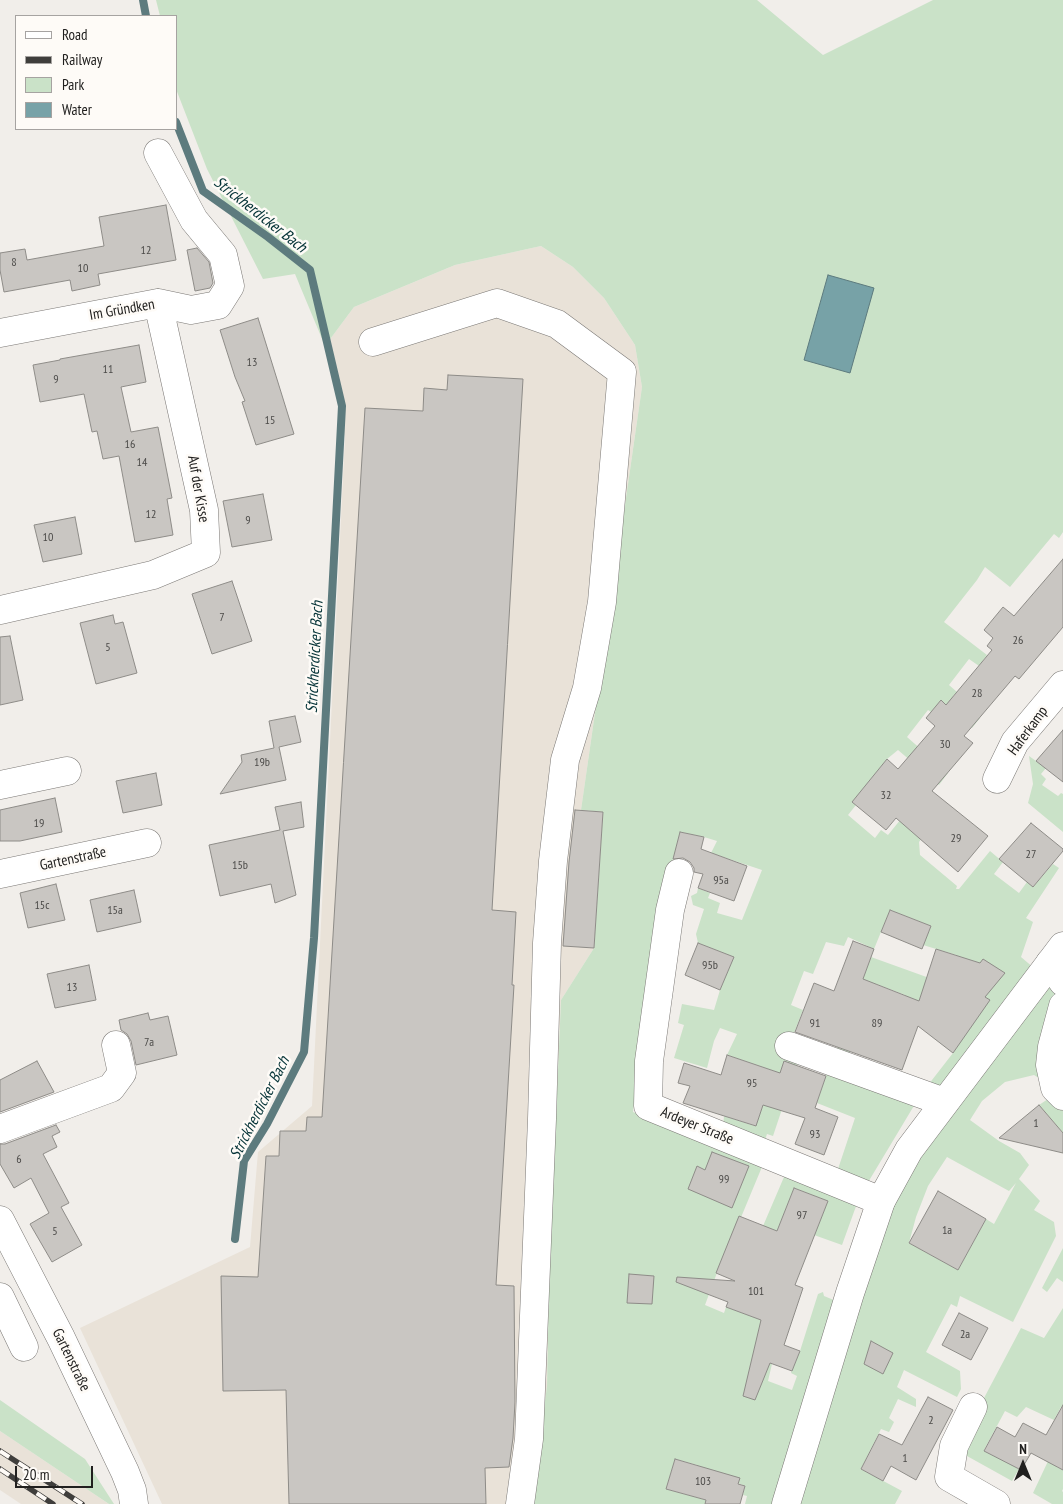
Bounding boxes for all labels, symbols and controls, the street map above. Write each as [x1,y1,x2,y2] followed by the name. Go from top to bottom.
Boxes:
[15,15,178,130] legend
[62,25,88,44] text: Road
[62,50,102,69] text: Railway
[62,75,84,94] text: Park
[62,100,92,119] text: Water
[210,173,310,257] water label: Strickherdicker Bach
[141,244,151,258] house number: 12
[11,256,17,270] house number: 8
[78,262,88,276] house number: 10
[88,295,156,325] street label: Im Gründken
[247,356,257,370] house number: 13
[103,363,113,377] house number: 11
[53,373,59,387] house number: 9
[265,414,275,428] house number: 15
[125,438,135,452] house number: 16
[183,454,213,524] street label: Auf der Kisse
[137,456,147,470] house number: 14
[146,508,156,522] house number: 12
[245,514,251,528] house number: 9
[43,531,53,545] house number: 10
[302,600,328,714] water label: Strickherdicker Bach
[219,611,225,625] house number: 7
[1013,634,1023,648] house number: 26
[105,641,111,655] house number: 5
[972,687,982,701] house number: 28
[1004,703,1052,759] street label: Haferkamp
[940,738,950,752] house number: 30
[254,756,270,770] house number: 19b
[881,789,891,803] house number: 32
[34,817,44,831] house number: 19
[951,832,961,846] house number: 29
[38,843,108,875] street label: Gartenstraße
[1026,848,1036,862] house number: 27
[232,859,248,873] house number: 15b
[713,874,729,888] house number: 95a
[34,899,50,913] house number: 15c
[107,904,123,918] house number: 15a
[702,959,718,973] house number: 95b
[67,981,77,995] house number: 13
[810,1017,820,1031] house number: 91
[872,1017,882,1031] house number: 89
[144,1036,154,1050] house number: 7a
[226,1054,294,1162] water label: Strickherdicker Bach
[747,1077,757,1091] house number: 95
[658,1103,736,1149] street label: Ardeyer Straße
[1033,1117,1039,1131] house number: 1
[810,1128,820,1142] house number: 93
[16,1153,22,1167] house number: 6
[719,1173,729,1187] house number: 99
[797,1209,807,1223] house number: 97
[942,1224,952,1238] house number: 1a
[52,1225,58,1239] house number: 5
[748,1285,764,1299] house number: 101
[48,1326,94,1394] street label: Gartenstraße
[960,1328,970,1342] house number: 2a
[928,1414,934,1428] house number: 2
[998,1439,1048,1489] north arrow
[1019,1440,1027,1458] text: N
[902,1452,908,1466] house number: 1
[18,1456,95,1488] scale bar
[23,1465,49,1484] text: 20 m
[695,1475,711,1489] house number: 103

